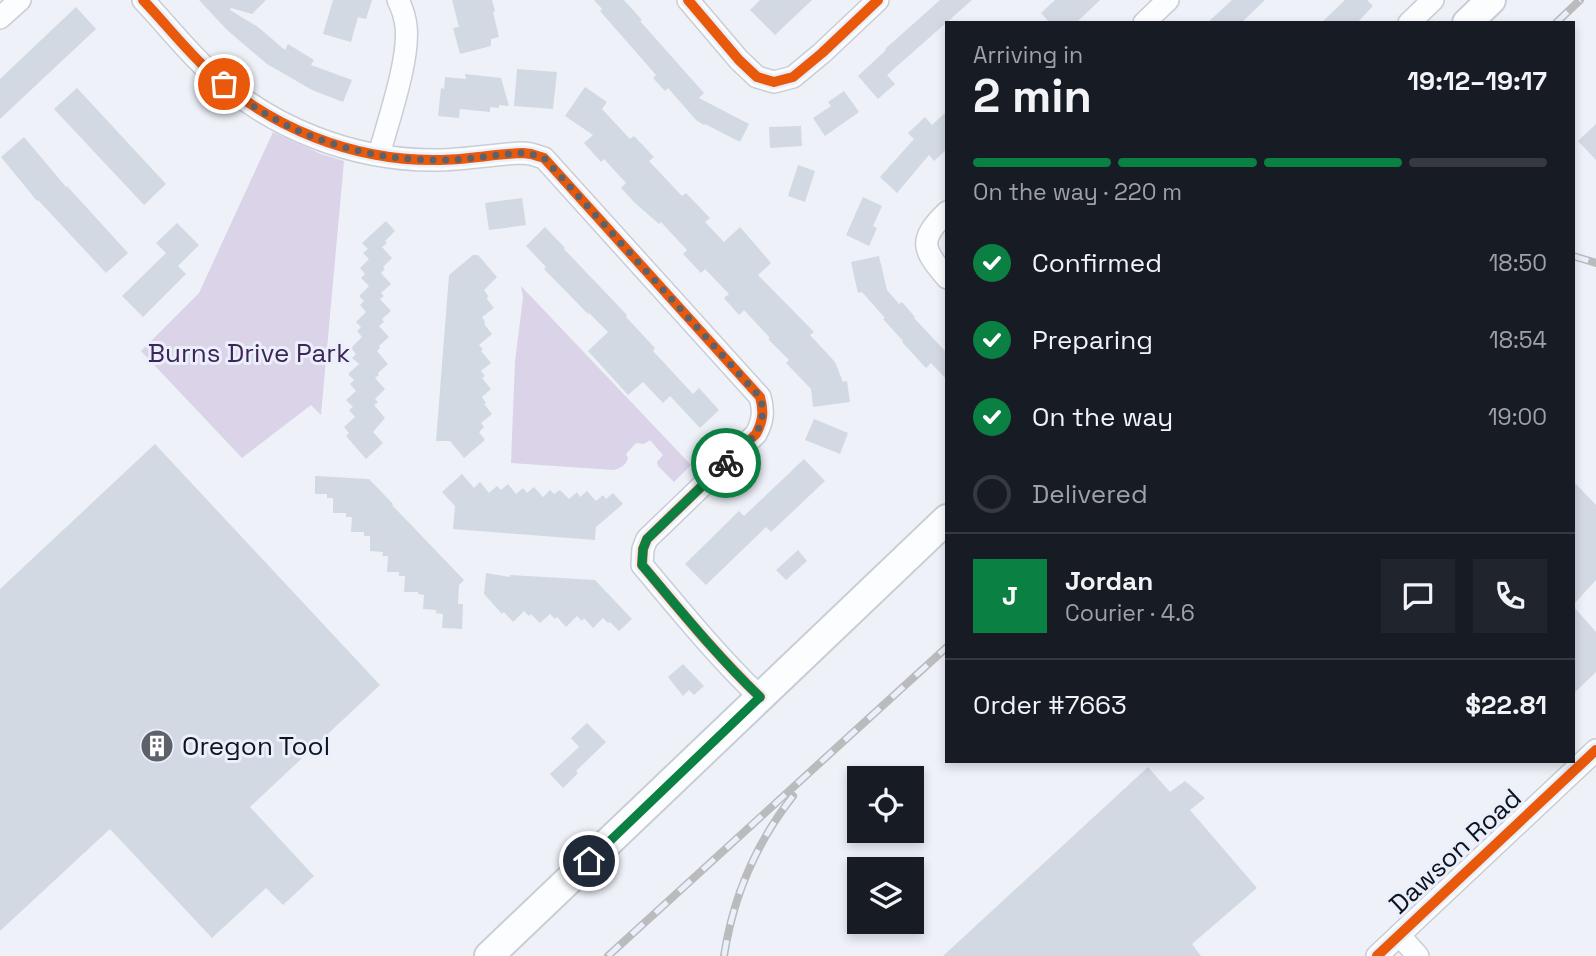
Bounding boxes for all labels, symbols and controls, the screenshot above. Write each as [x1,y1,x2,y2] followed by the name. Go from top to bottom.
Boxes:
[973,40,1083,70] text: Arriving in
[194,54,254,114] pin
[1407,64,1547,98] text: 19:12–19:17
[205,65,243,103] icon: bag
[973,67,1092,125] text: 2 min
[973,177,1182,207] text: On the way · 220 m
[973,244,1011,282] icon: check
[1032,246,1162,280] text: Confirmed
[1489,248,1547,278] text: 18:50
[973,321,1011,359] icon: check
[1032,323,1153,357] text: Preparing
[1489,325,1547,355] text: 18:54
[148,336,350,370] park label: Burns Drive Park
[973,398,1011,436] icon: check
[1032,400,1173,434] text: On the way
[1488,402,1547,432] text: 19:00
[691,428,761,498] courier
[707,444,745,482] icon: bike
[1032,477,1148,511] text: Delivered
[1381,559,1455,633] button: chat
[1473,559,1547,633] button: phone
[1065,564,1153,598] text: Jordan
[1002,579,1018,613] text: J
[1065,598,1195,628] text: Courier · 4.6
[973,688,1127,722] text: Order #7663
[1465,688,1547,722] text: $22.81
[138,727,176,765] building icon: Oregon Tool
[182,729,330,763] place label: Oregon Tool
[847,766,924,934] map controls
[847,766,924,843] button: locate
[1382,781,1528,921] street label: Dawson Road
[559,831,619,891] pin
[570,842,608,880] icon: home
[847,857,924,934] button: layers

